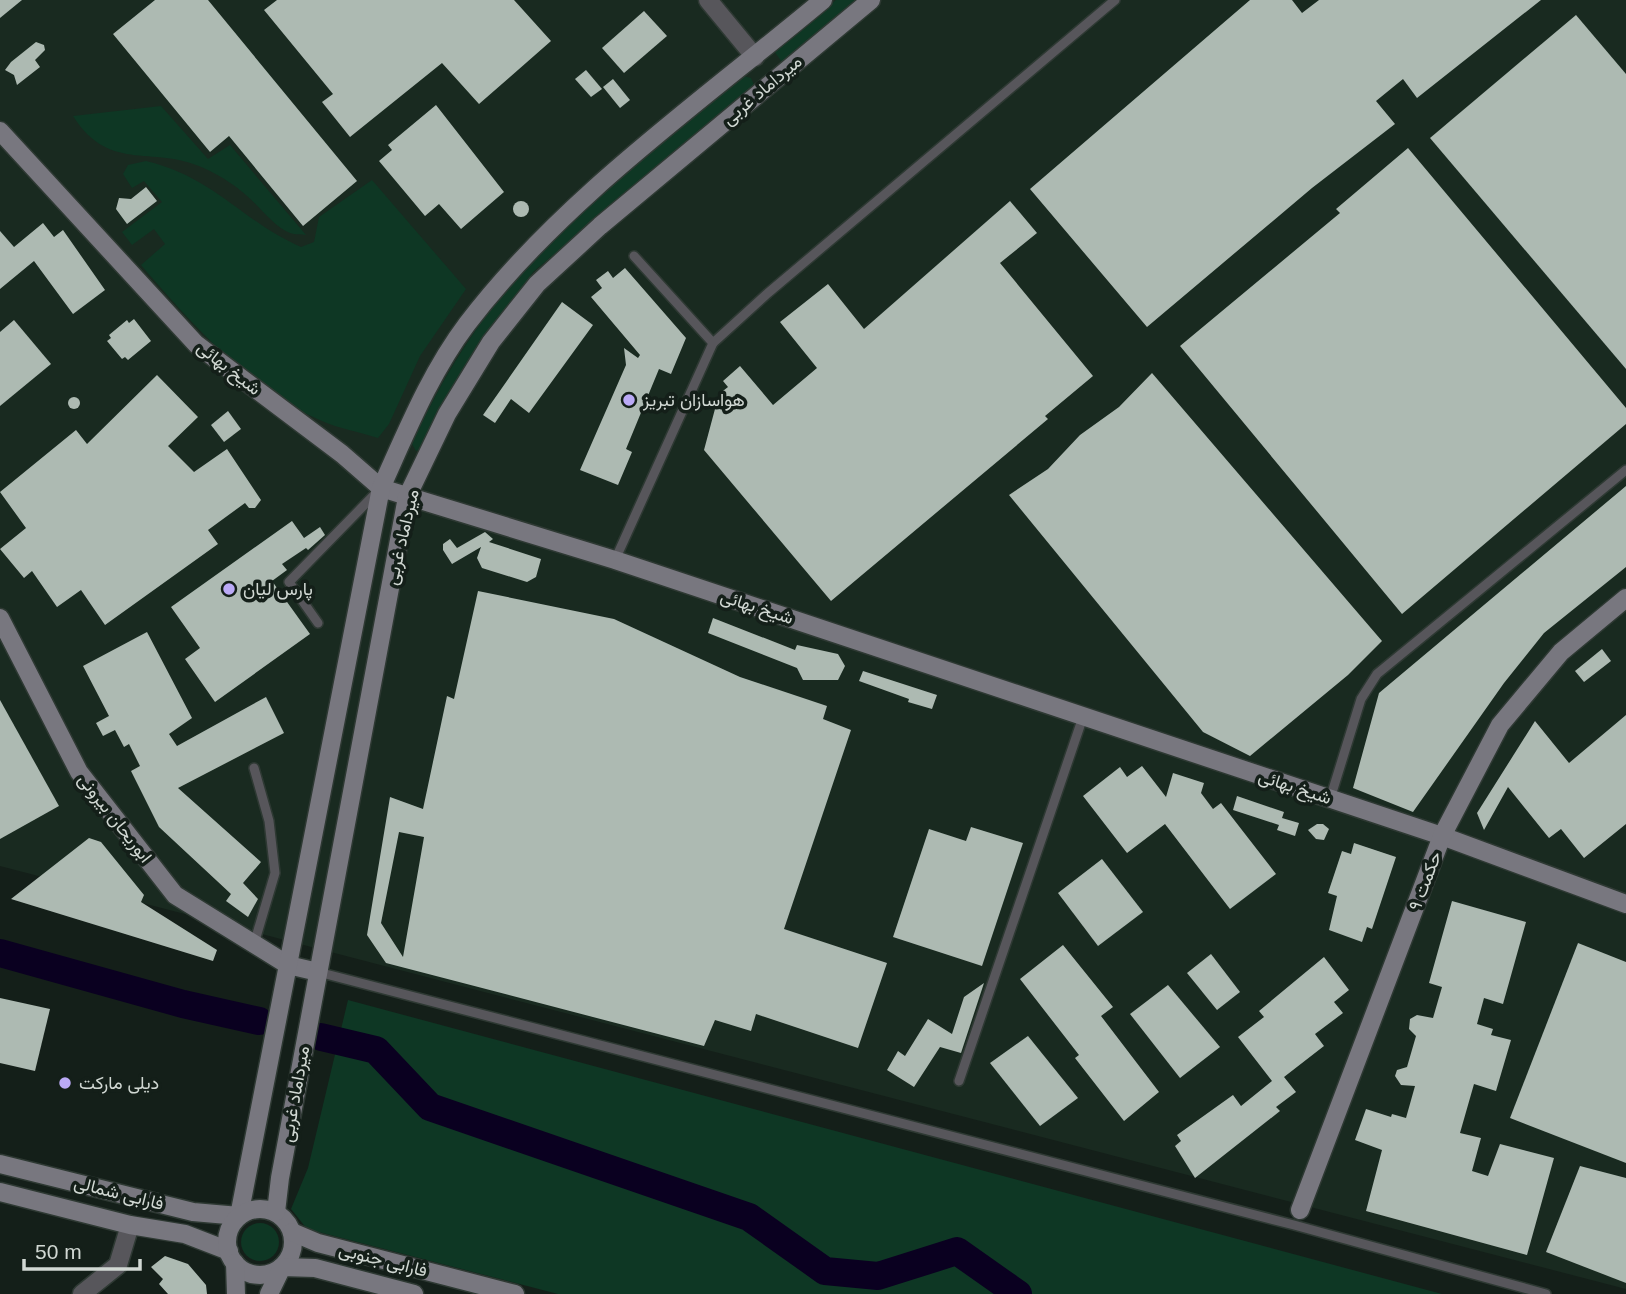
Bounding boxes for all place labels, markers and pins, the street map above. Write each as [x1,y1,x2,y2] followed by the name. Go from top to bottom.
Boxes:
[642,390,745,411] place label: هواسازان تبریز
[621,392,637,408] marker: هواسازان تبریز
[243,579,313,601] place label: پارس لیان
[221,581,237,597] marker: پارس لیان
[79,1073,159,1094] place label: دیلی مارکت
[57,1075,73,1091] marker: دیلی مارکت

